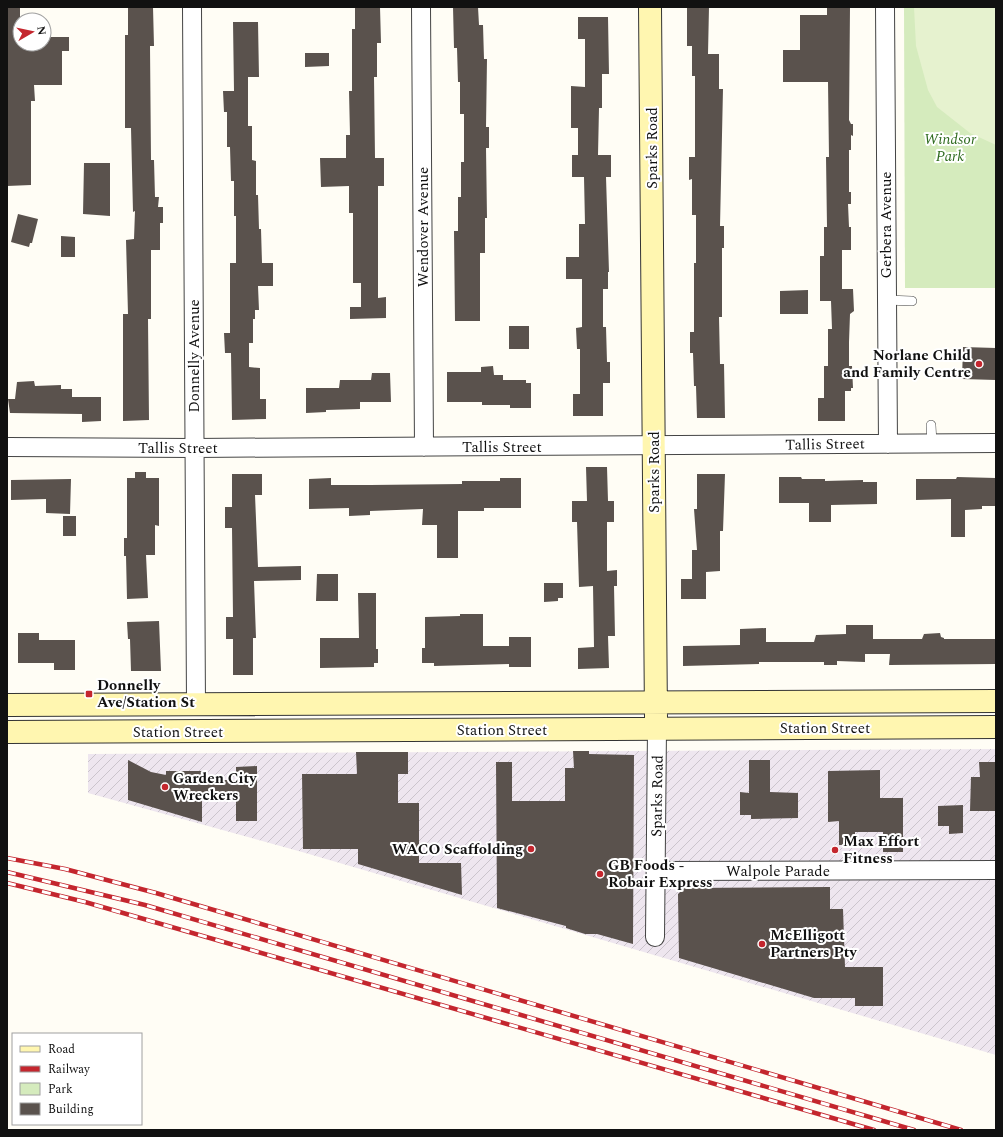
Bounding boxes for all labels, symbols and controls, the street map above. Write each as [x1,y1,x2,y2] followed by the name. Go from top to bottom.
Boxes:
[12,12,52,52] north arrow
[32,25,50,36] text: N
[641,107,664,189] street label: Sparks Road
[924,128,977,168] park label: Windsor Park
[412,167,435,287] street label: Wendover Avenue
[875,171,898,279] street label: Gerbera Avenue
[183,299,206,413] street label: Donnelly Avenue
[843,344,971,384] place label: Norlane Child and Family Centre
[974,359,984,369] marker: Norlane Child and Family Centre
[643,431,666,513] street label: Sparks Road
[785,432,865,457] street label: Tallis Street
[462,436,542,459] street label: Tallis Street
[138,437,218,460] street label: Tallis Street
[97,674,195,714] place label: Donnelly Ave/Station St
[84,689,94,699] marker: Donnelly Ave/Station St
[780,717,870,740] street label: Station Street
[457,719,547,742] street label: Station Street
[133,721,223,744] street label: Station Street
[645,755,670,837] street label: Sparks Road
[173,767,257,807] place label: Garden City Wreckers
[160,782,170,792] marker: Garden City Wreckers
[843,830,919,870] place label: Max Effort Fitness
[392,838,523,861] place label: WACO Scaffolding
[526,844,536,854] marker: WACO Scaffolding
[830,845,840,855] marker: Max Effort Fitness
[608,854,713,894] place label: GB Foods - Robair Express
[726,860,830,883] street label: Walpole Parade
[595,869,605,879] marker: GB Foods - Robair Express
[770,924,858,964] place label: McElligott Partners Pty
[757,939,767,949] marker: McElligott Partners Pty
[12,1033,142,1125] legend
[48,1040,75,1059] text: Road
[48,1060,91,1079] text: Railway
[48,1080,73,1099] text: Park
[48,1100,94,1119] text: Building

